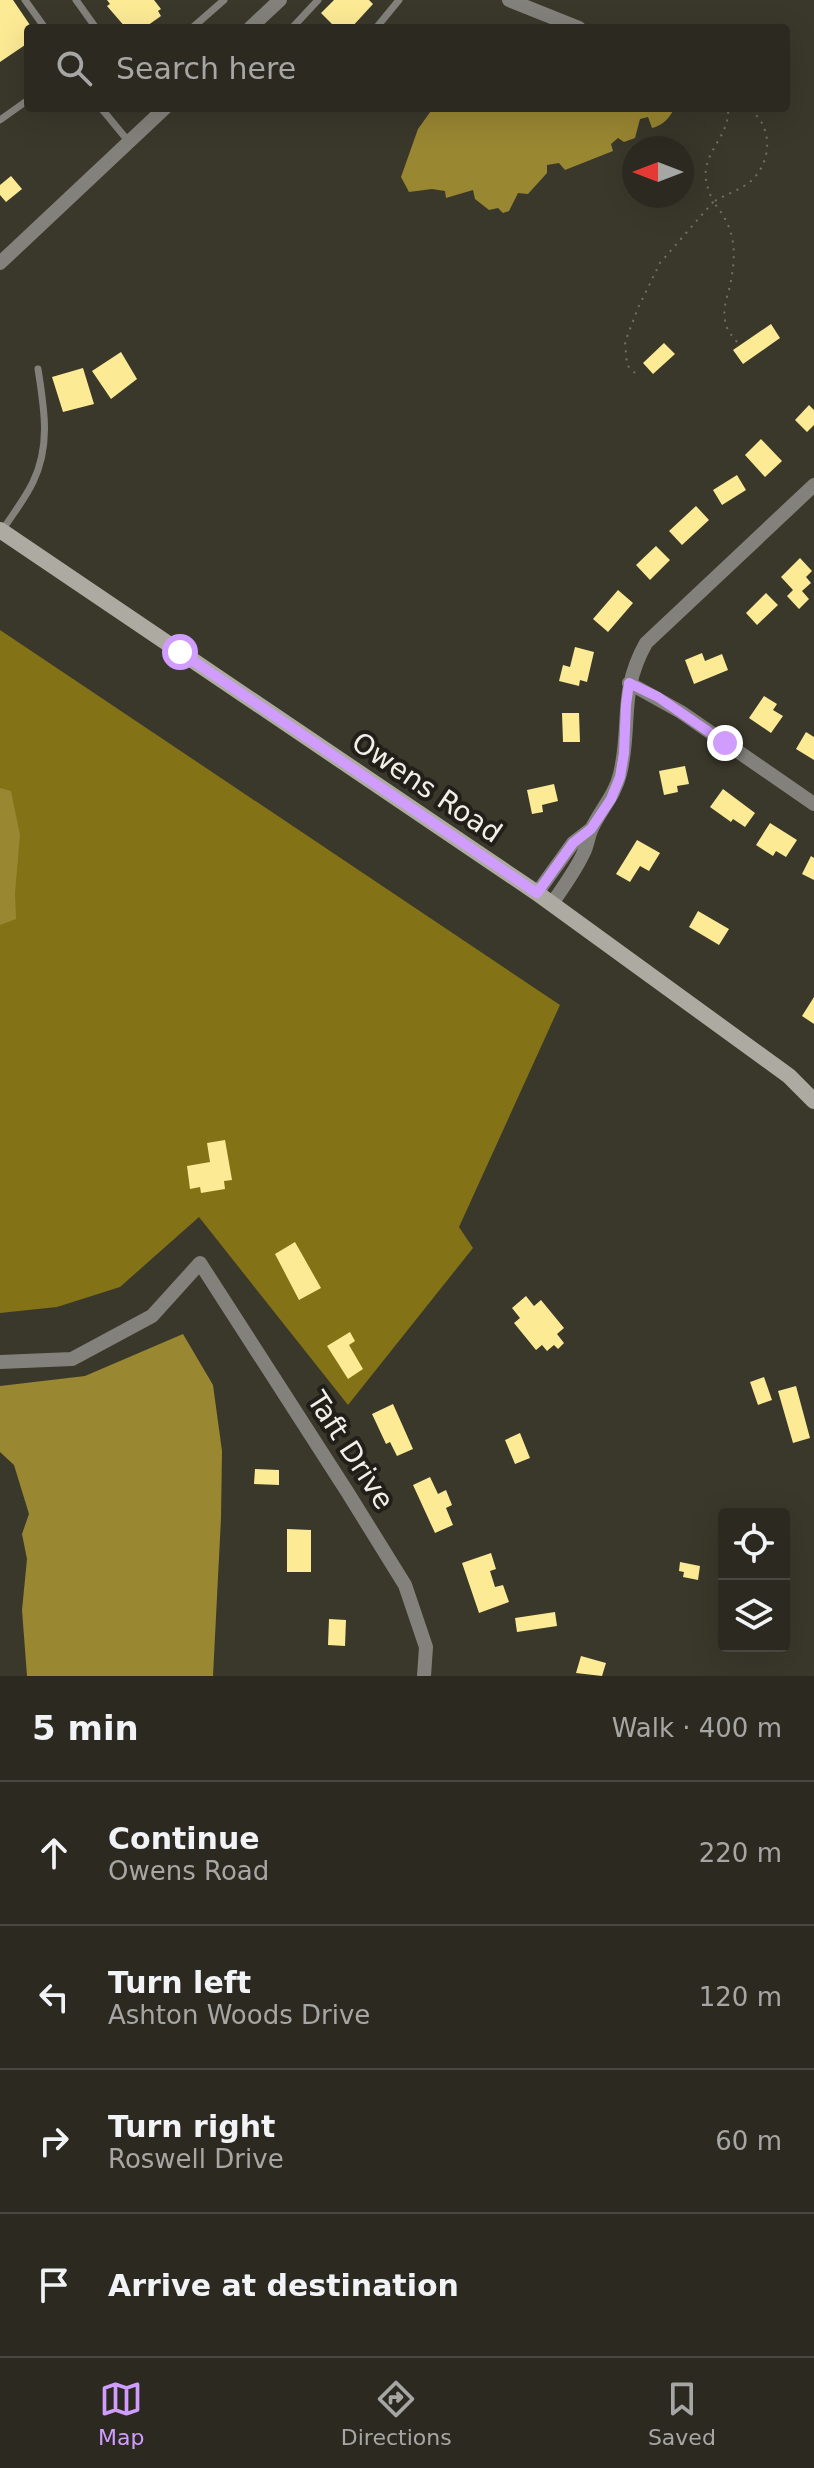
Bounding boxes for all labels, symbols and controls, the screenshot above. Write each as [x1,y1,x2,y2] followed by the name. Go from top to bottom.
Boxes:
[24,24,790,112] search box
[52,46,96,90] icon: search
[116,51,296,86] text: Search here
[622,136,694,208] north arrow
[162,634,198,670] route start
[346,725,508,850] street label: Owens Road
[707,725,743,761] route end
[300,1384,401,1515] street label: Taft Drive
[718,1508,790,1652] map controls
[718,1508,790,1580] button: locate
[718,1580,790,1652] button: layers
[32,1708,139,1748] text: 5 min
[612,1713,782,1743] text: Walk · 400 m
[108,1821,260,1856] text: Continue
[32,1831,76,1875] icon: ahead
[699,1838,782,1868] text: 220 m
[108,1856,269,1886] text: Owens Road
[108,1965,251,2000] text: Turn left
[32,1975,76,2019] icon: left
[699,1982,782,2012] text: 120 m
[108,2000,370,2030] text: Ashton Woods Drive
[108,2109,275,2144] text: Turn right
[32,2119,76,2163] icon: right
[715,2126,782,2156] text: 60 m
[108,2144,284,2174] text: Roswell Drive
[32,2263,76,2307] icon: arrive
[108,2268,459,2303] text: Arrive at destination
[98,2377,145,2450] tab: Map
[341,2377,452,2450] tab: Directions
[648,2377,716,2450] tab: Saved

